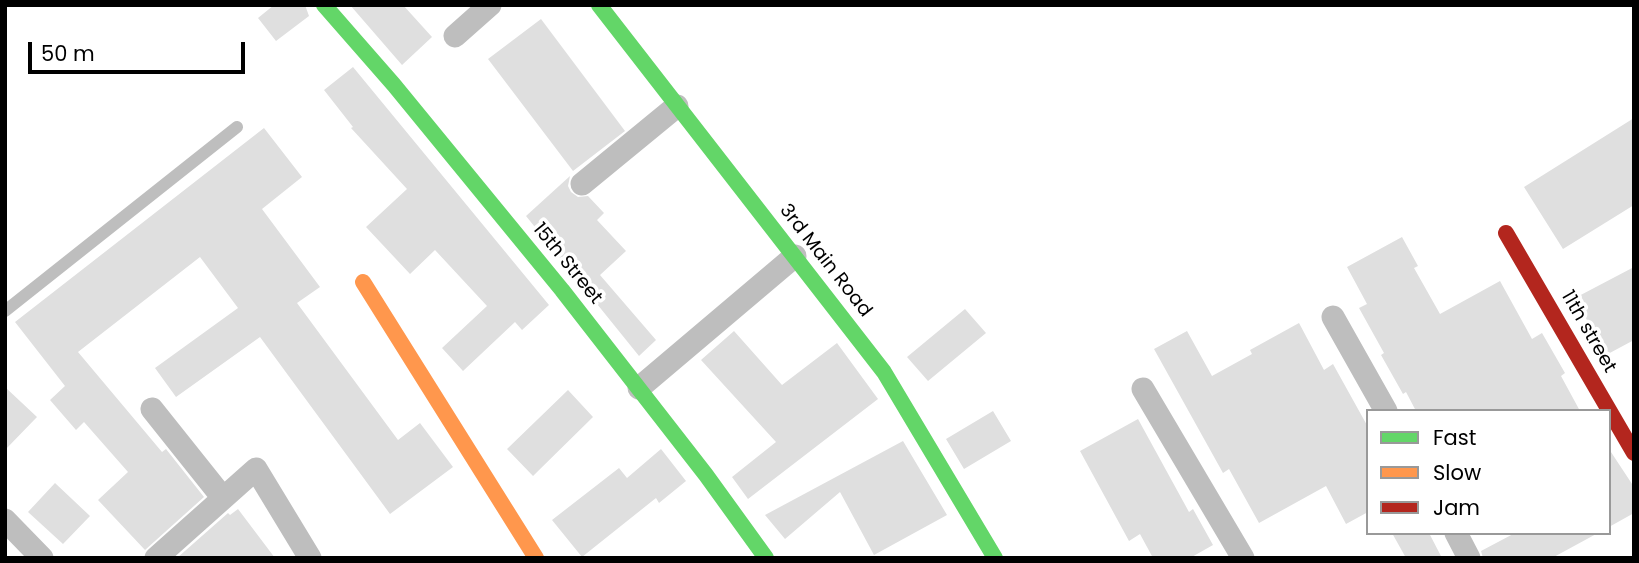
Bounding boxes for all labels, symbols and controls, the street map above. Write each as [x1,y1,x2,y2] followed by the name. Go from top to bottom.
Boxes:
[32,28,248,72] scale bar
[41,39,95,68] text: 50 m
[774,200,876,322] street label: 3rd Main Road
[527,219,607,309] street label: 15th Street
[1555,287,1621,377] street label: 11th street
[1366,409,1611,535] legend
[1433,423,1476,452] text: Fast
[1433,458,1481,487] text: Slow
[1433,493,1480,522] text: Jam

